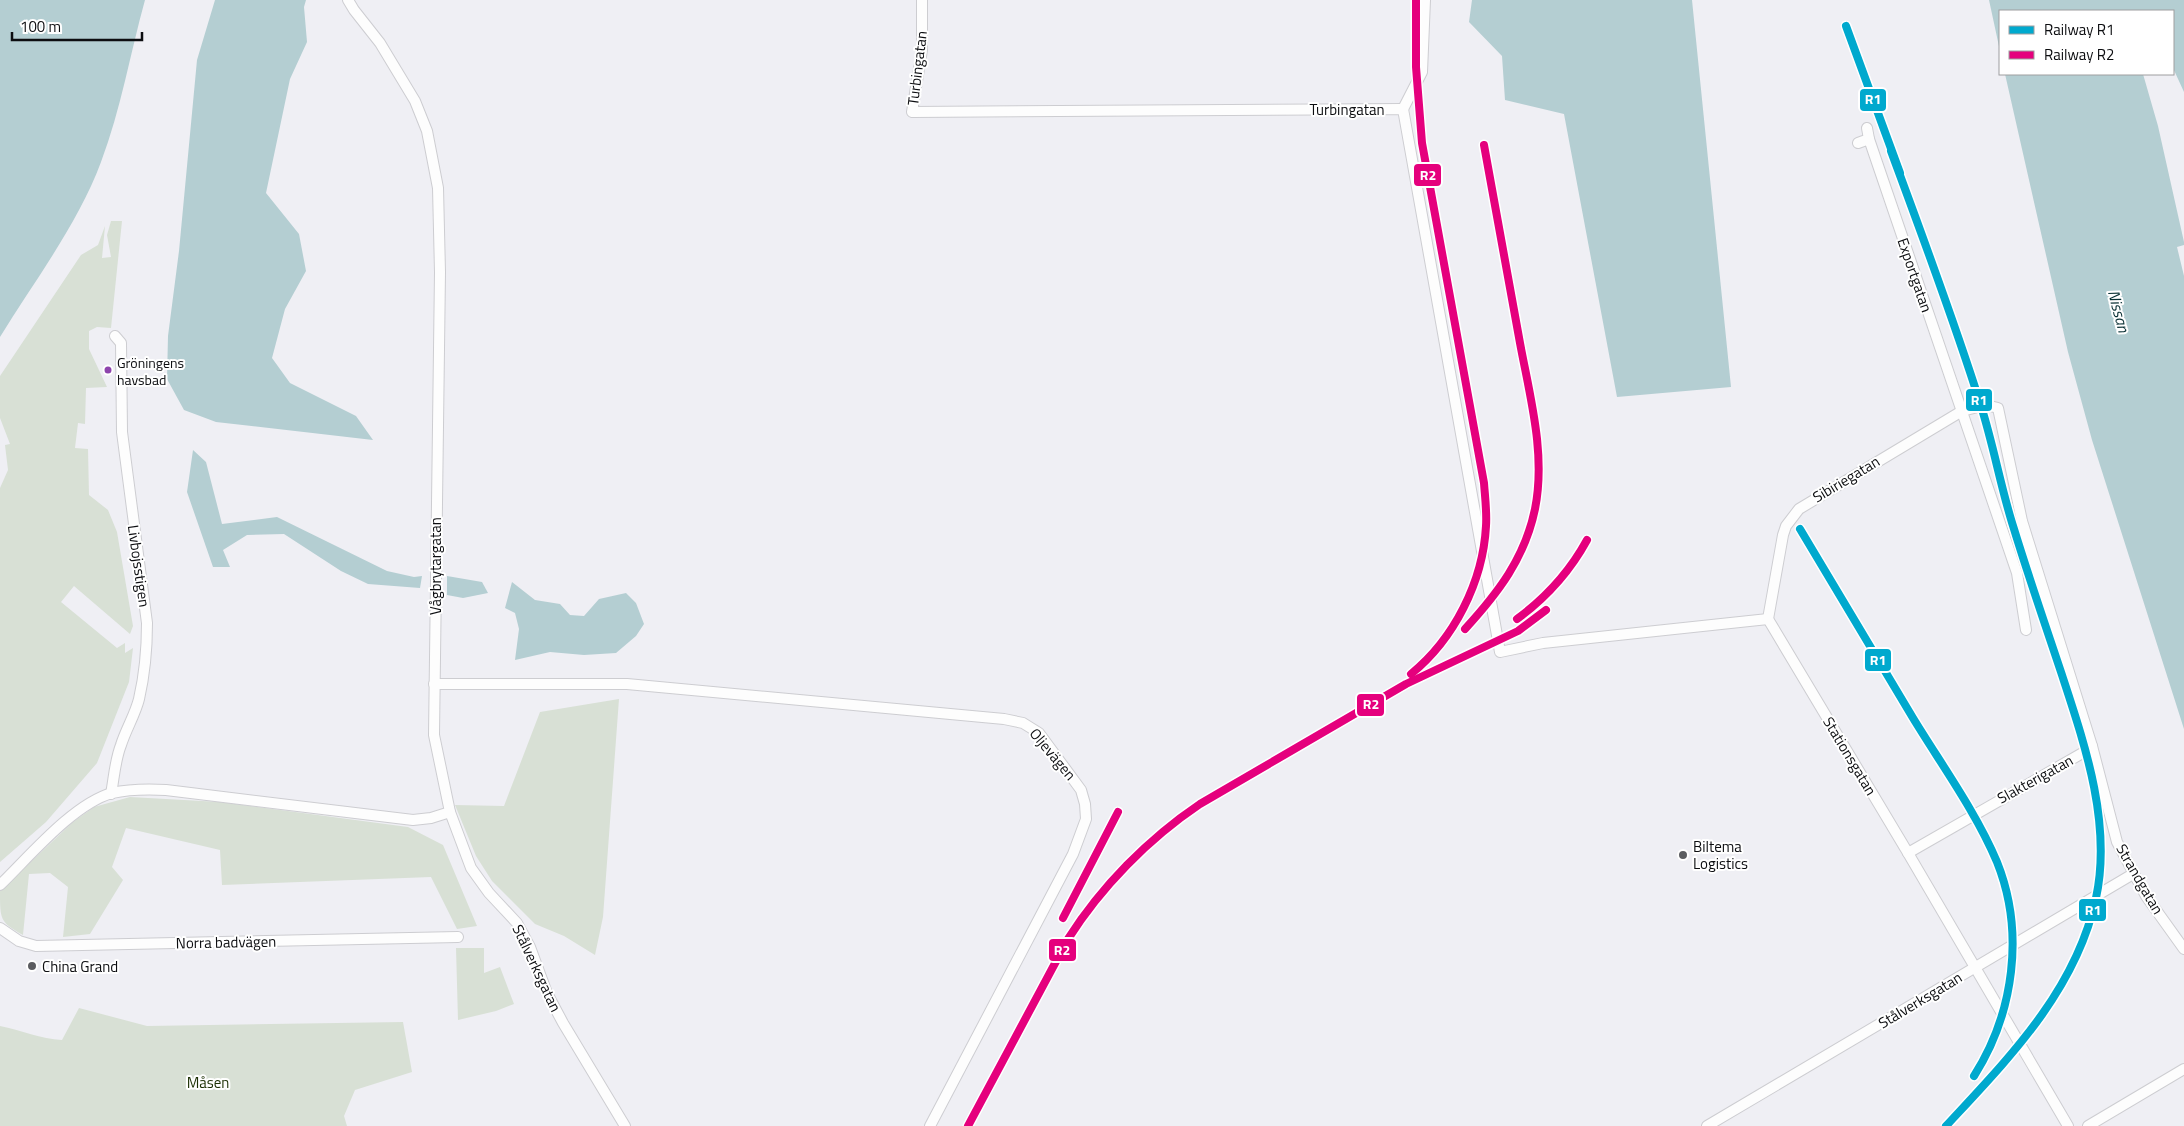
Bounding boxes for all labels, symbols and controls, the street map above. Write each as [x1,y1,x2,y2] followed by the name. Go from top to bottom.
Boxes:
[12,10,142,42] scale bar
[1999,10,2174,75] legend
[20,15,61,38] text: 100 m
[2044,18,2115,41] text: Railway R1
[901,29,933,107] street label: Turbingatan
[2044,43,2115,66] text: Railway R2
[1859,88,1887,112] line badge: R1
[1865,88,1881,109] text: R1
[1309,98,1385,121] street label: Turbingatan
[1413,163,1442,187] line badge: R2
[1420,164,1436,185] text: R2
[1892,235,1938,315] street label: Exportgatan
[2102,287,2136,336] water label: Nissan
[117,352,184,390] place label: Gröningens havsbad
[103,365,113,375] marker: Gröningens havsbad
[1965,388,1993,412] line badge: R1
[1971,389,1987,410] text: R1
[1808,450,1884,508] street label: Sibiriegatan
[424,517,447,615] street label: Vågbrytargatan
[122,523,156,609] street label: Livbojsstigen
[1864,648,1892,672] line badge: R1
[1870,649,1886,670] text: R1
[1356,693,1385,717] line badge: R2
[1363,693,1379,714] text: R2
[1817,712,1883,800] street label: Stationsgatan
[1024,723,1082,785] street label: Oljevägen
[1993,749,2077,809] street label: Slakterigatan
[1693,835,1748,875] place label: Biltema Logistics
[2111,839,2169,919] street label: Strandgatan
[1677,849,1689,861] marker: Biltema Logistics
[2078,898,2107,922] line badge: R1
[2085,899,2101,920] text: R1
[507,920,567,1016] street label: Stålverksgatan
[176,930,276,954] street label: Norra badvägen
[1048,938,1077,962] line badge: R2
[1054,939,1070,960] text: R2
[42,955,118,978] place label: China Grand
[26,960,38,972] marker: China Grand
[1874,966,1966,1034] street label: Stålverksgatan
[187,1071,229,1094] park label: Måsen

